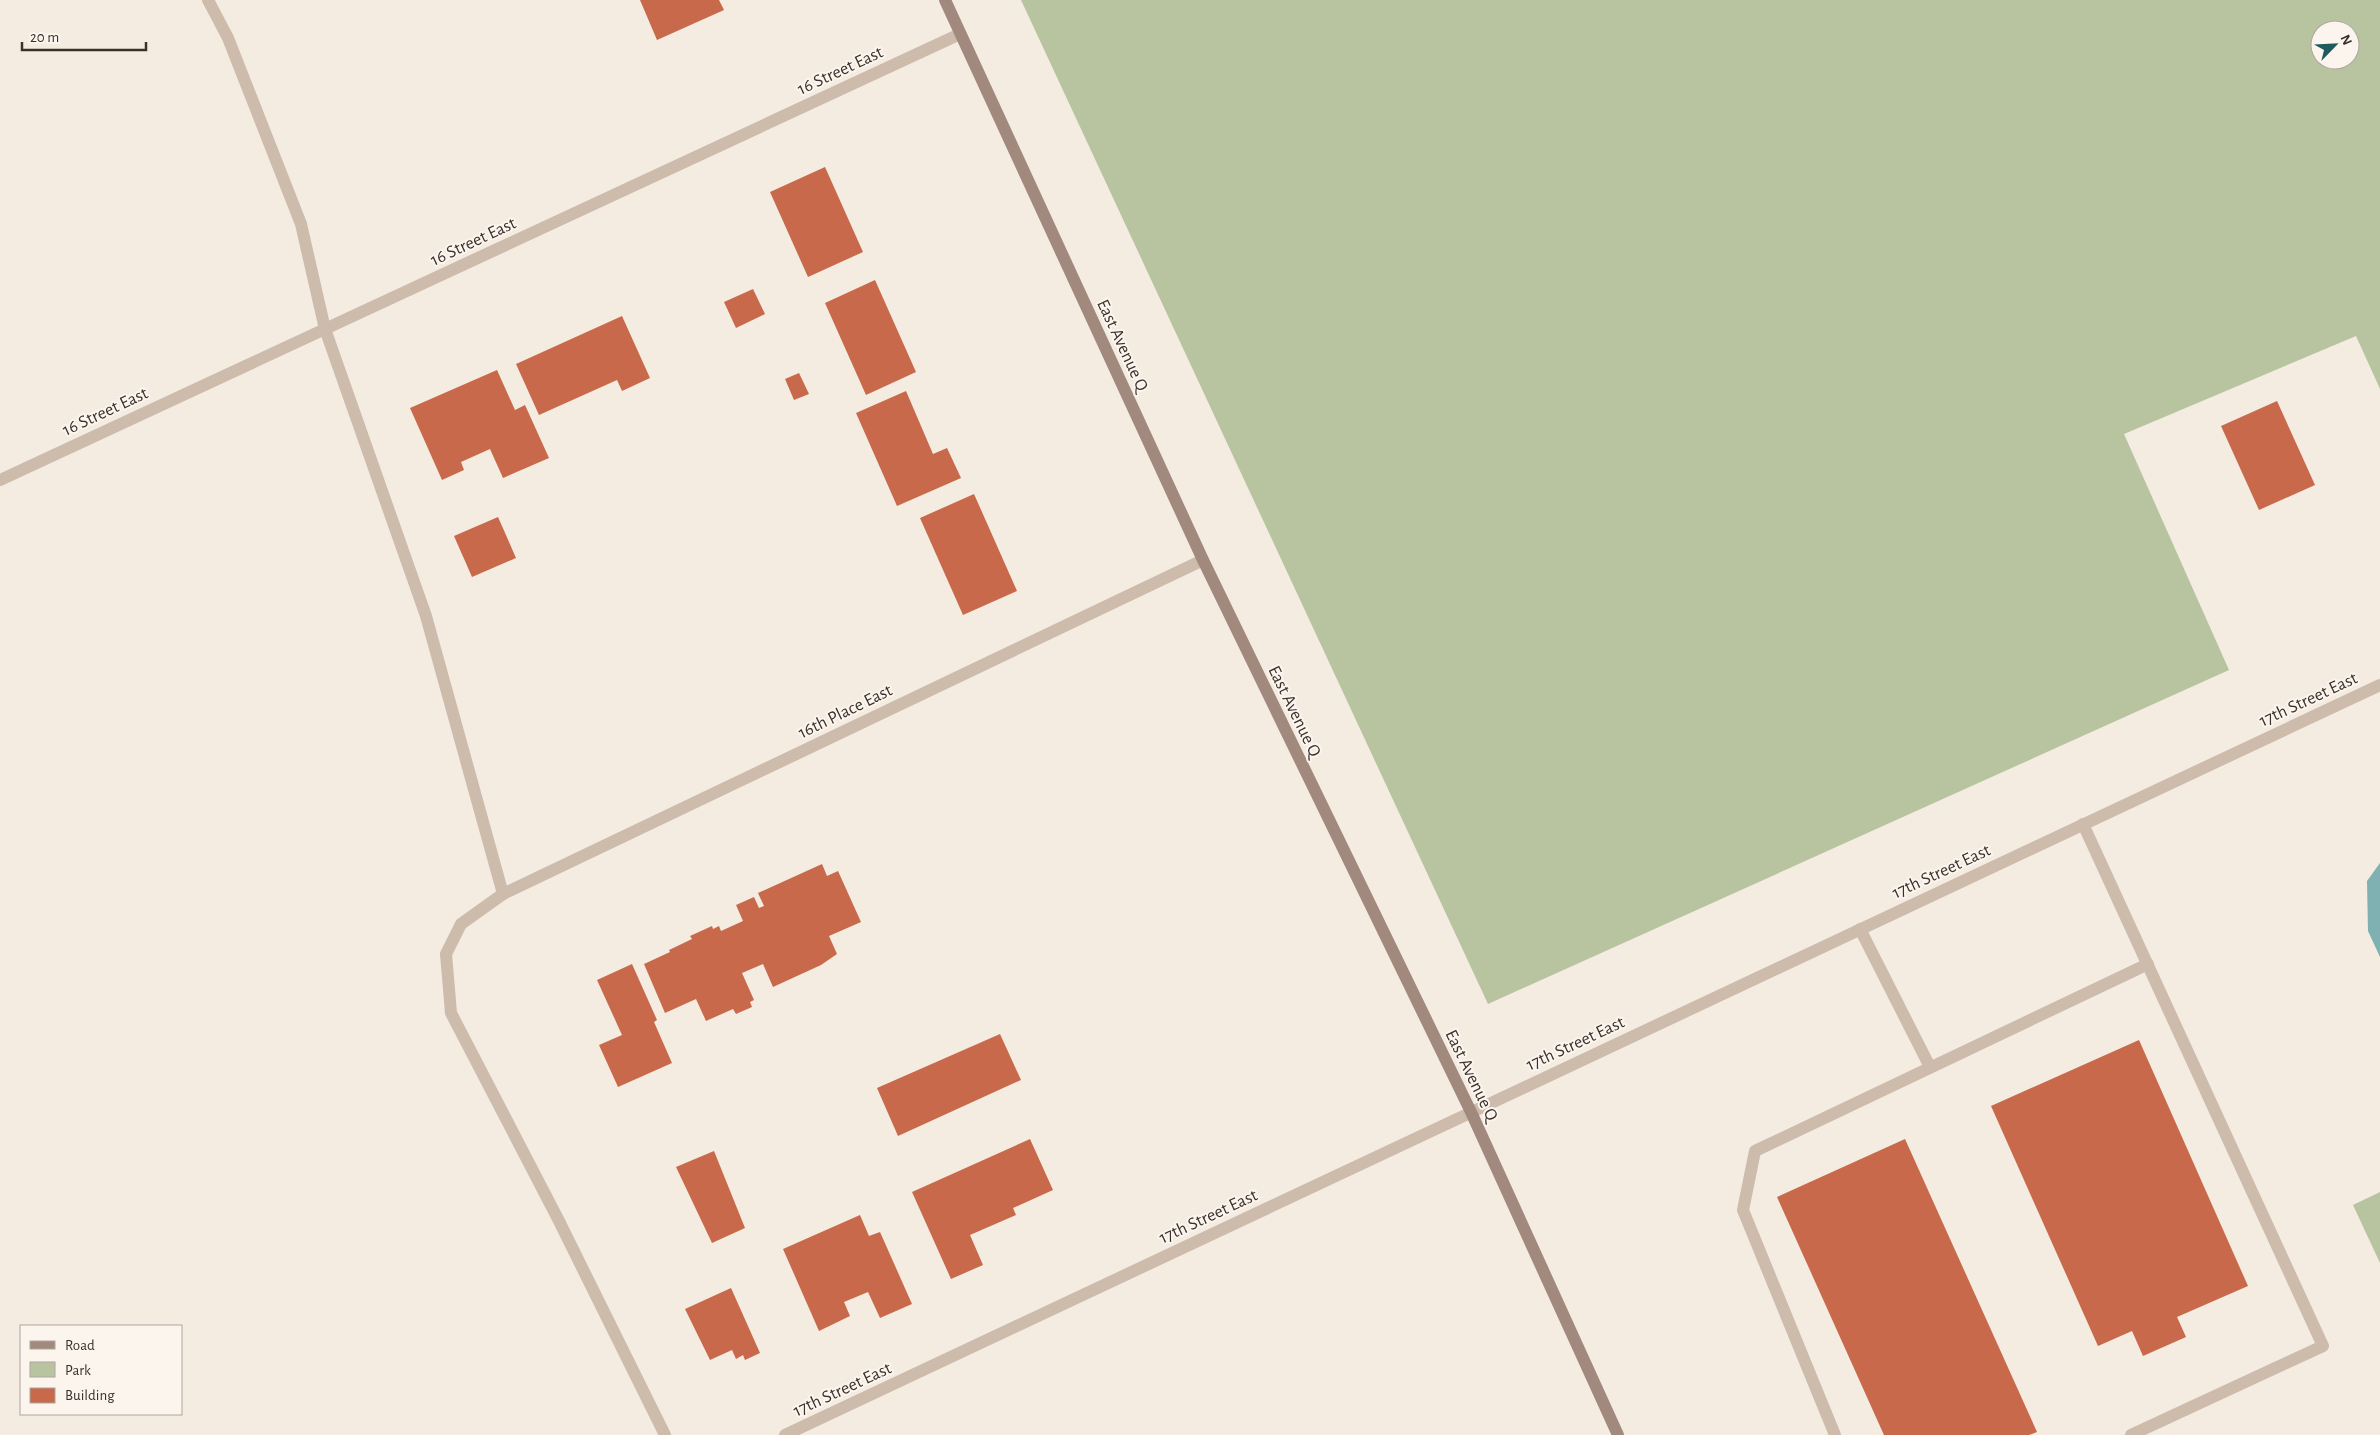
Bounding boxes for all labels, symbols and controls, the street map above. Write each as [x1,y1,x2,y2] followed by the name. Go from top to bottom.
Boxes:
[22,20,146,52] scale bar
[2310,20,2360,70] north arrow
[30,30,59,45] text: 20 m
[2338,33,2354,47] text: N
[795,43,886,99] street label: 16 Street East
[428,214,519,270] street label: 16 Street East
[1093,297,1152,396] street label: East Avenue Q
[60,384,151,440] street label: 16 Street East
[1264,663,1325,762] street label: East Avenue Q
[2257,669,2361,730] street label: 17th Street East
[796,681,895,742] street label: 16th Place East
[1890,841,1994,902] street label: 17th Street East
[1524,1013,1628,1074] street label: 17th Street East
[1441,1027,1502,1126] street label: East Avenue Q
[1157,1186,1261,1247] street label: 17th Street East
[20,1325,182,1415] legend
[65,1338,95,1353] text: Road
[791,1359,895,1420] street label: 17th Street East
[65,1363,91,1378] text: Park
[65,1388,115,1403] text: Building

